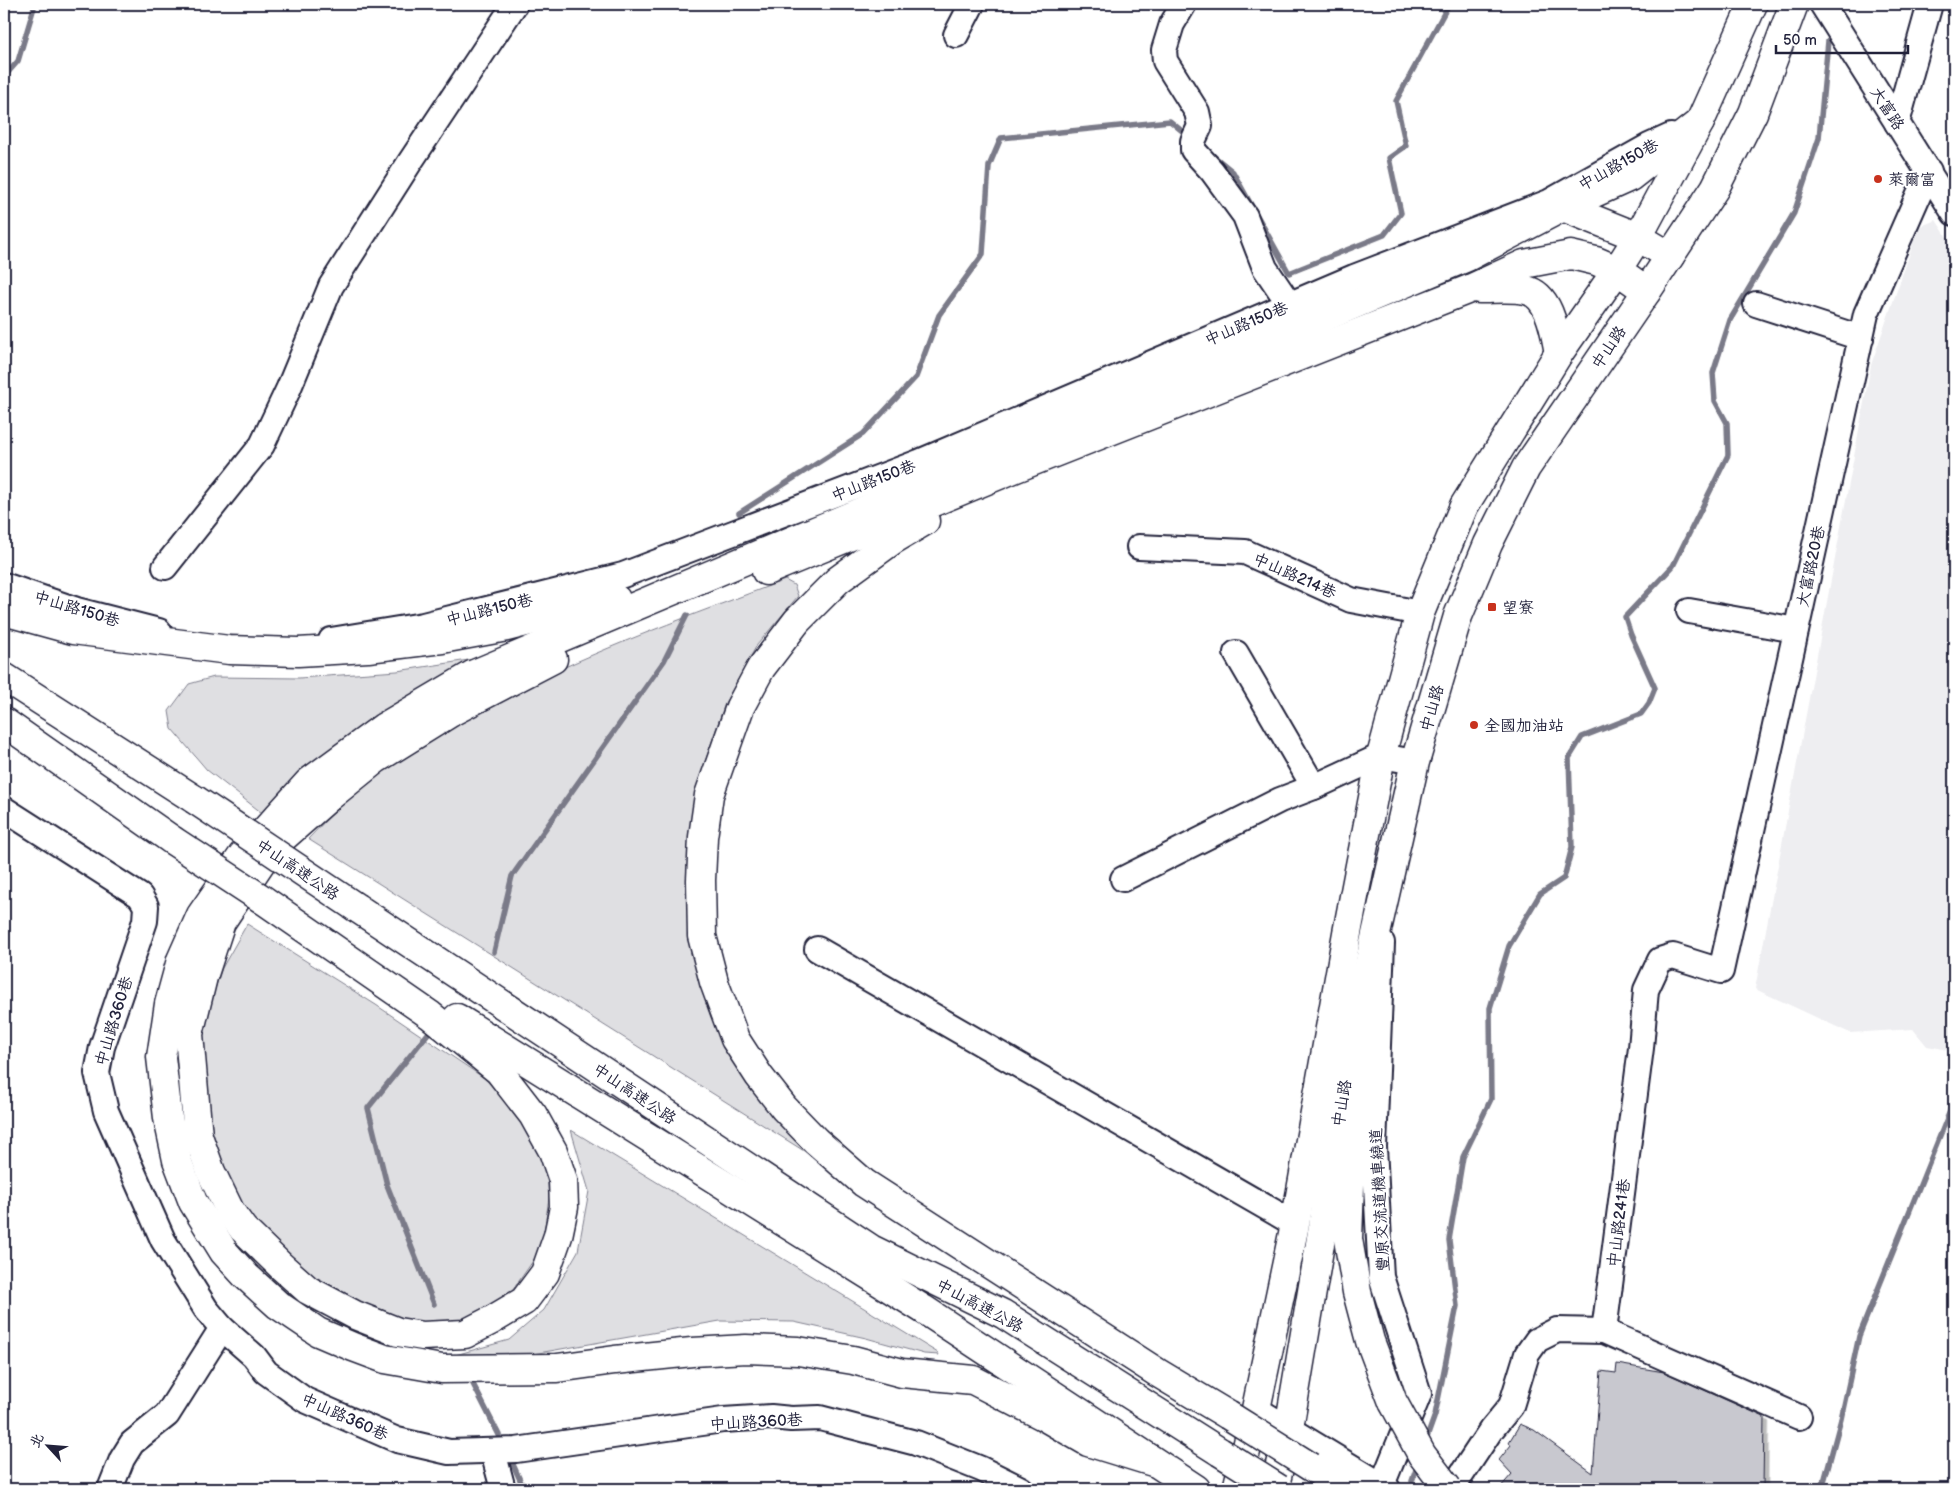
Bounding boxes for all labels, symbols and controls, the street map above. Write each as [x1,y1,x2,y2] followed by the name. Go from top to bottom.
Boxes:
[1776,22,1908,54] scale bar
[1783,31,1817,50] text: 50 m
[1866,84,1908,134] street label: 大富路
[1575,135,1662,195] street label: 中山路150巷
[1888,171,1936,190] place label: 萊爾富
[1872,173,1884,185] marker: 萊爾富
[1202,298,1291,350] street label: 中山路150巷
[1588,323,1631,373] street label: 中山路
[829,457,918,506] street label: 中山路150巷
[1794,524,1829,609] street label: 大富路20巷
[1250,550,1339,603] street label: 中山路214巷
[31,587,122,631] street label: 中山路150巷
[444,590,535,630] street label: 中山路150巷
[1502,599,1534,618] place label: 望寮
[1486,601,1498,613] marker: 望寮
[1417,683,1448,734] street label: 中山路
[1484,717,1564,736] place label: 全國加油站
[1468,719,1480,731] marker: 全國加油站
[252,836,342,905] street label: 中山高速公路
[92,974,137,1069] street label: 中山路360巷
[589,1060,679,1129] street label: 中山高速公路
[1329,1078,1356,1129] street label: 中山路
[1367,1128,1394,1272] street label: 豐原交流道機車繞道
[1605,1178,1634,1269] street label: 中山路241巷
[932,1275,1026,1337] street label: 中山高速公路
[298,1390,391,1445] street label: 中山路360巷
[709,1411,803,1434] street label: 中山路360巷
[22,1420,72,1470] north arrow
[26,1431,47,1451] text: 北

